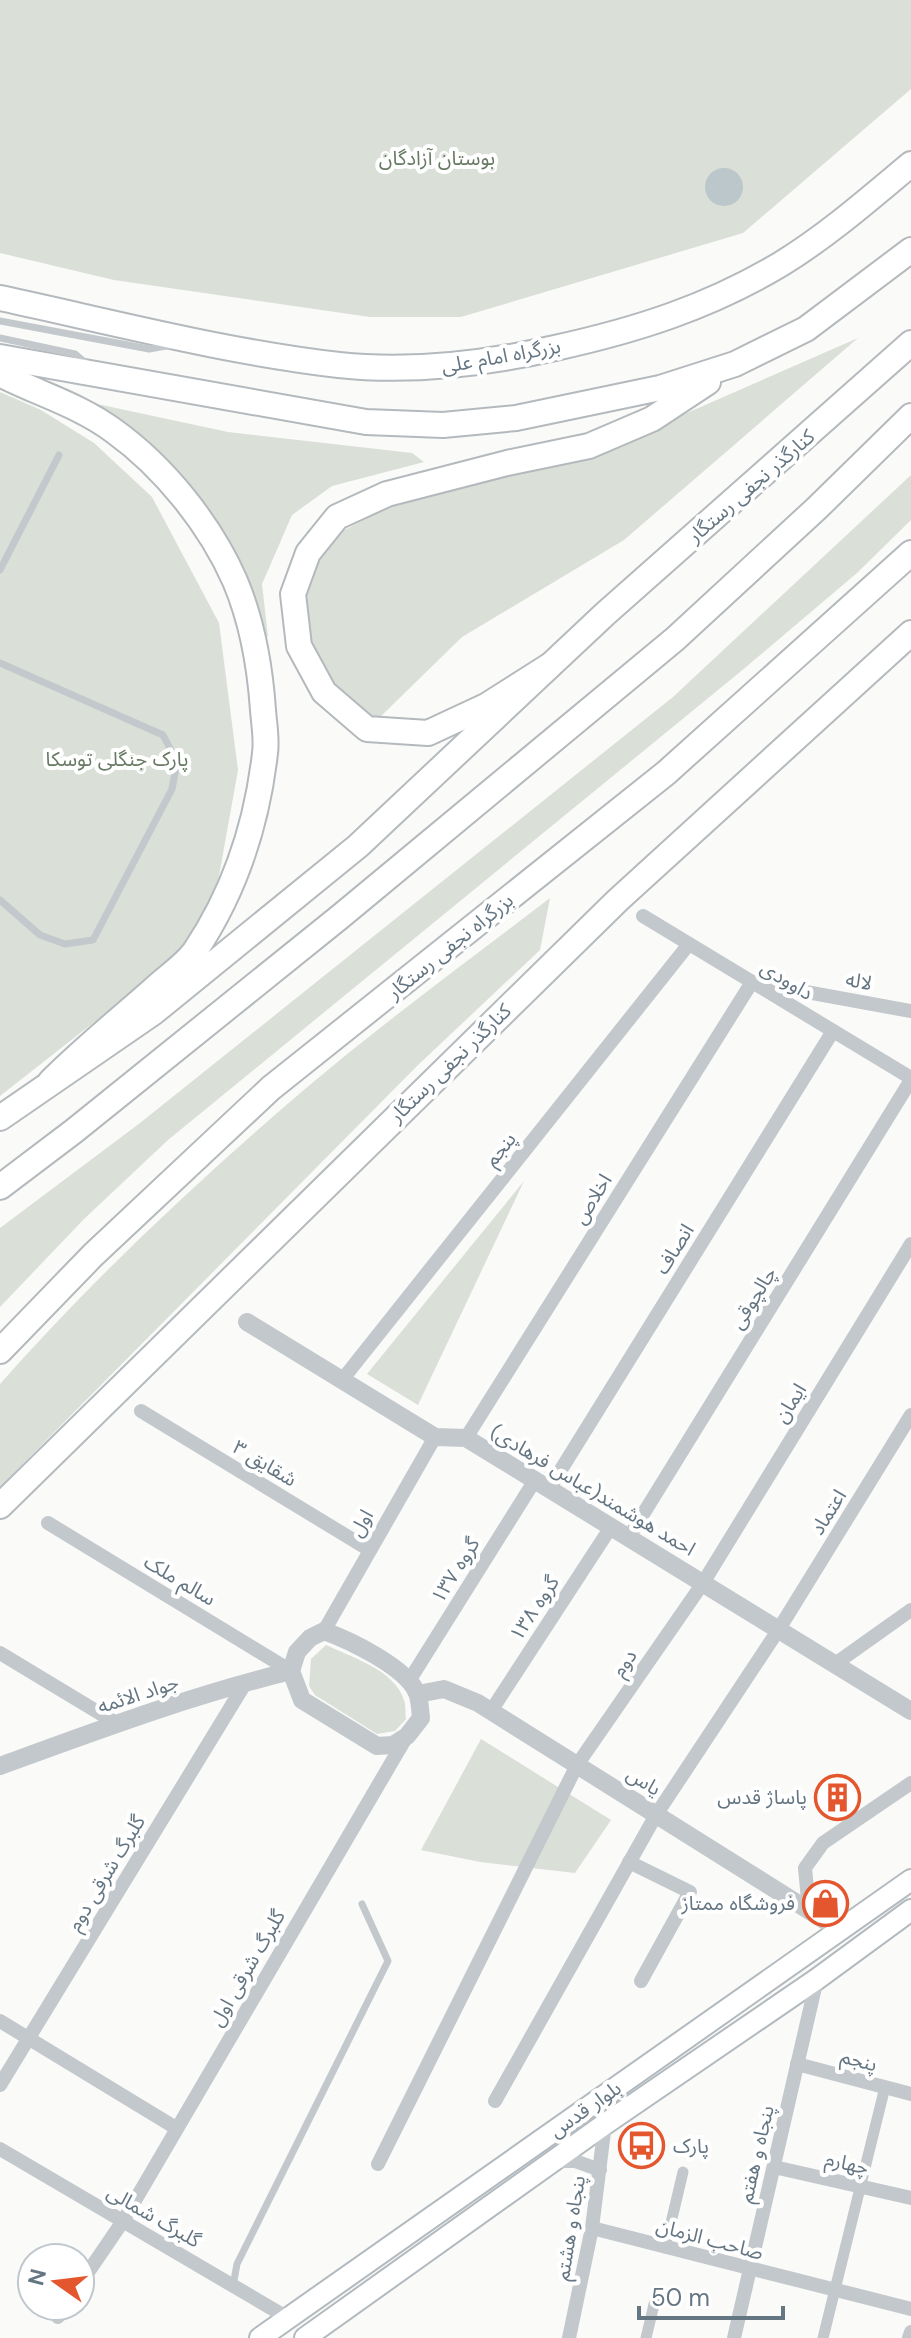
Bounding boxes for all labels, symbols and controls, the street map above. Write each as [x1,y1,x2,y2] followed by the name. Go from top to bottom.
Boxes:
[379,145,495,171] park label: بوستان آزادگان
[439,333,563,381] street label: بزرگراه امام علی
[681,423,821,549] street label: کنارگذر نجفی رستگار
[45,746,189,772] park label: پارک جنگلی توسکا
[381,887,518,1005] street label: بزرگراه نجفی رستگار
[756,954,818,1006] street label: داوودی
[844,966,874,996] street label: لاله
[383,997,517,1129] street label: کنارگذر نجفی رستگار
[478,1127,523,1173] street label: پنجم
[566,1169,618,1229] street label: اخلاص
[649,1219,699,1279] street label: انصاف
[724,1262,782,1334] street label: چالچوقی
[768,1378,812,1428] street label: ایمان
[486,1418,700,1562] street label: احمد هوشمند(عباس فرهادی)
[228,1434,302,1492] street label: شقایق ۳
[804,1484,852,1540] street label: اعتماد
[343,1505,379,1541] street label: اول
[425,1532,486,1608] street label: گروه ۱۳۷
[138,1548,221,1613] street label: سالم ملک
[503,1570,565,1646] street label: گروه ۱۳۸
[605,1644,644,1683] street label: دوم
[94,1669,182,1719] street label: جواد الائمه
[622,1760,666,1802] street label: یاس
[814,1773,862,1821] building icon: پاساژ قدس
[717,1784,807,1810] place label: پاساژ قدس
[61,1809,153,1937] street label: گلبرگ شرقی دوم
[802,1879,850,1927] shop icon: فروشگاه ممتاز
[680,1890,795,1916] place label: فروشگاه ممتاز
[203,1904,291,2031] street label: گلبرگ شرقی اول
[837,2043,880,2079] street label: پنجم
[544,2075,626,2143] street label: بلوار قدس
[732,2103,782,2206] street label: پنجاه و هفتم
[618,2122,666,2170] bus stop icon: پارک
[673,2133,709,2159] place label: پارک
[822,2145,871,2183] street label: چهارم
[549,2173,593,2283] street label: پنجاه و هشتم
[102,2179,206,2254] street label: گلبرگ شمالی
[654,2212,766,2266] street label: صاحب الزمان
[16,2242,96,2322] north arrow
[21,2266,53,2289] text: N
[639,2270,783,2320] scale bar
[651,2282,710,2313] text: 50 m

